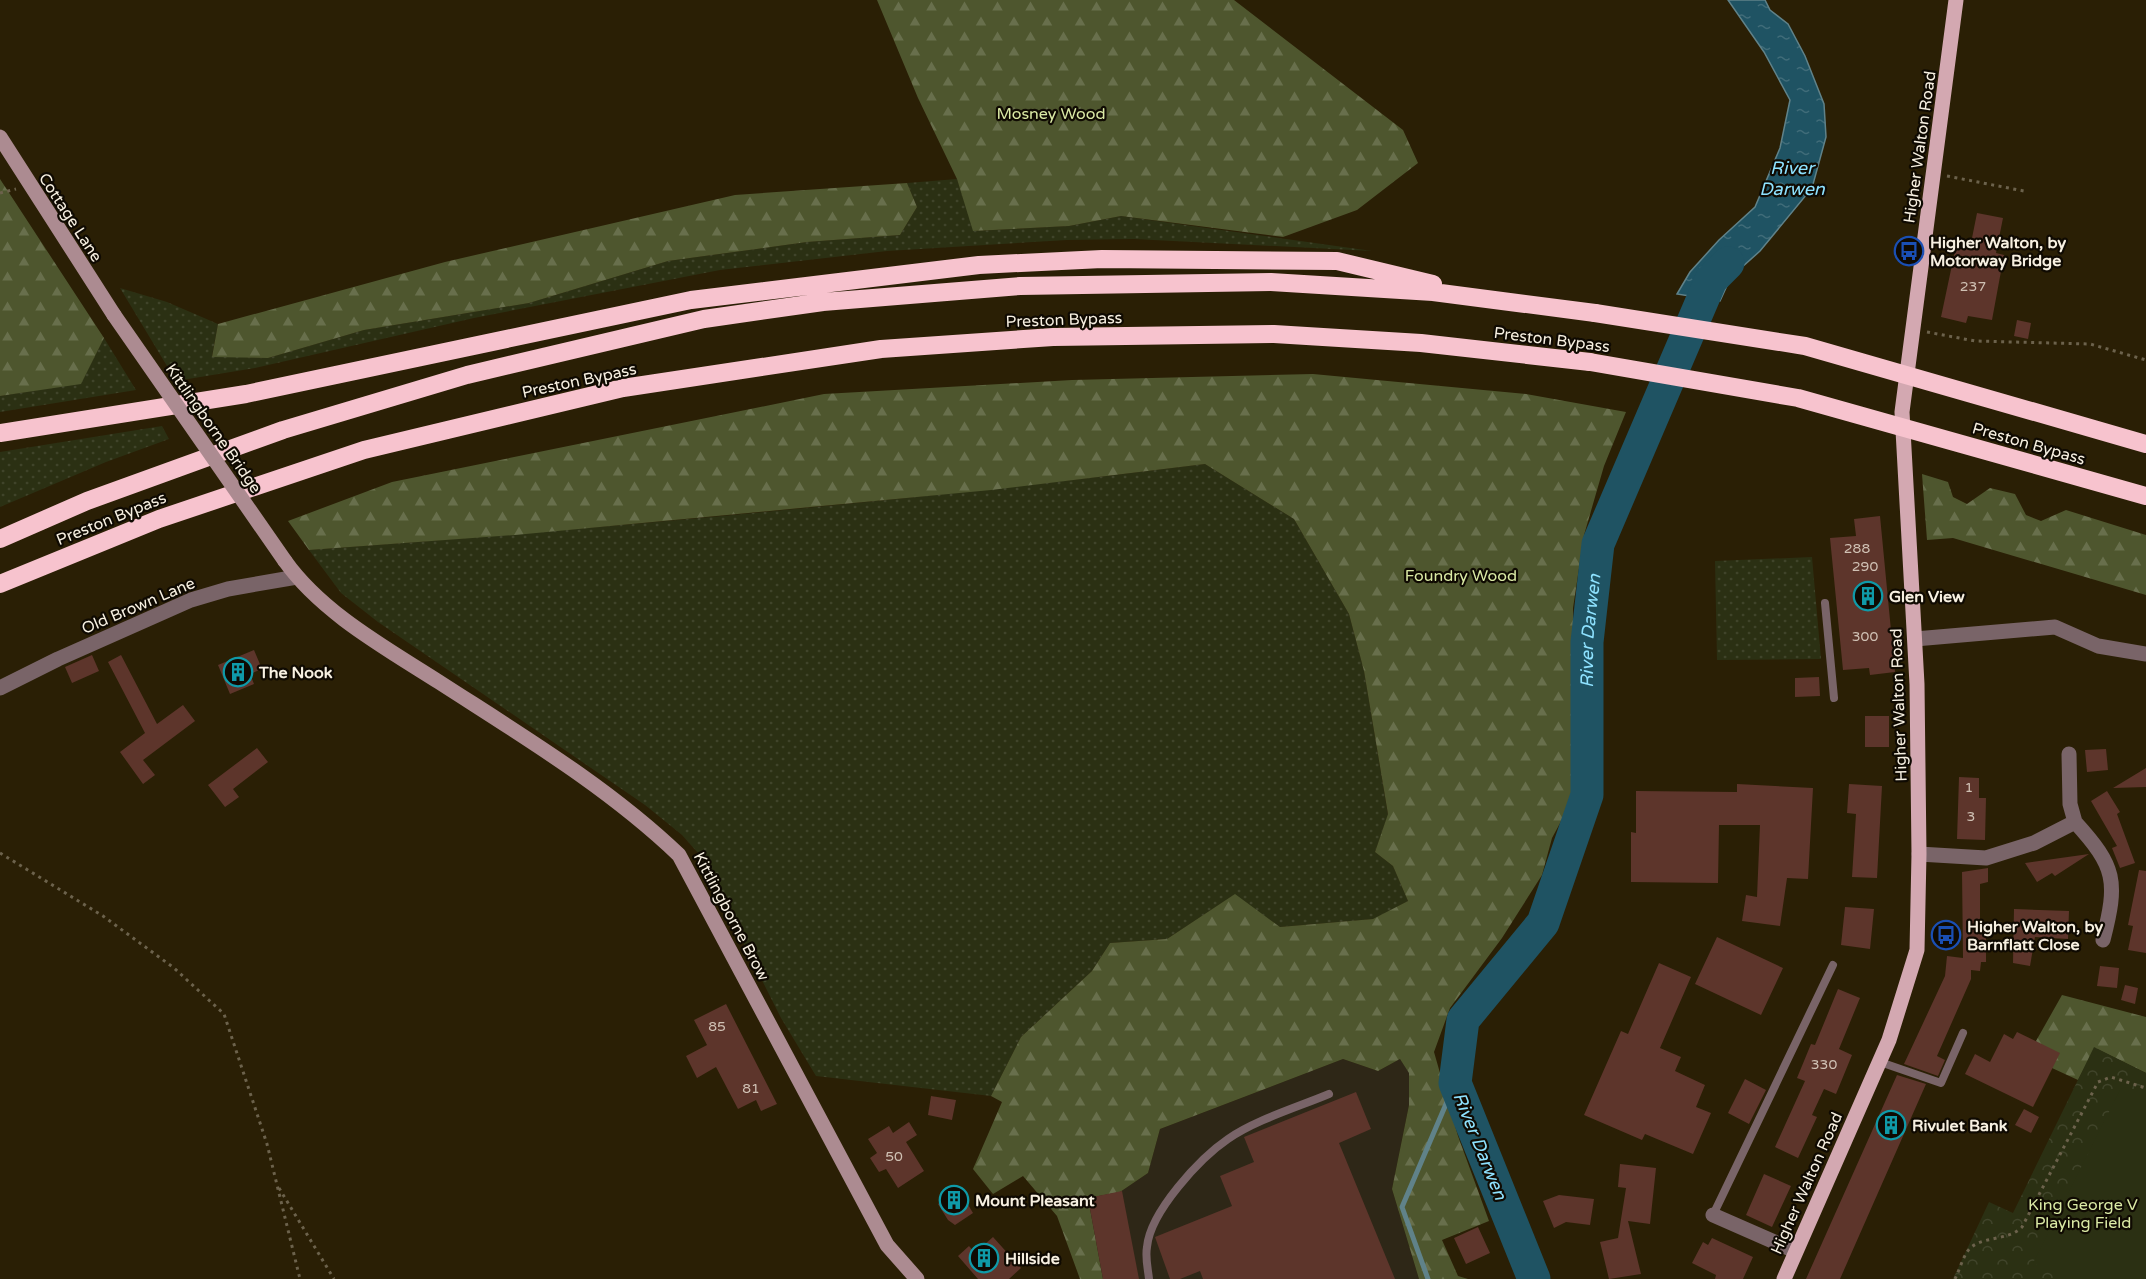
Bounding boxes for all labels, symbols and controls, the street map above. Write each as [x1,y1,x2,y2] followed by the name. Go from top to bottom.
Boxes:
[1899,70,1941,225] street label: Higher Walton Road
[996,104,1106,124] park label: Mosney Wood
[1759,157,1826,200] water label: River Darwen
[34,169,106,266] street label: Cottage Lane
[1930,233,2066,271] place label: Higher Walton, by Motorway Bridge
[1893,235,1925,267] bus stop icon: Higher Walton, by Motorway Bridge
[1960,278,1986,295] house number: 237
[1005,308,1123,332] street label: Preston Bypass
[1493,323,1611,357] street label: Preston Bypass
[520,359,638,403] street label: Preston Bypass
[161,360,266,497] street label: Kittlingborne Bridge
[1970,418,2088,470] street label: Preston Bypass
[54,488,169,550] street label: Preston Bypass
[1844,540,1870,557] house number: 288
[1852,558,1878,575] house number: 290
[1405,566,1517,586] park label: Foundry Wood
[1576,572,1606,688] water label: River Darwen
[79,573,198,639] street label: Old Brown Lane
[1852,580,1884,612] building icon: Glen View
[1889,587,1965,607] place label: Glen View
[1852,628,1878,645] house number: 300
[1886,628,1912,782] street label: Higher Walton Road
[222,656,254,688] building icon: The Nook
[258,663,333,683] place label: The Nook
[1965,779,1973,796] house number: 1
[1967,808,1975,825] house number: 3
[689,849,774,984] street label: Kittlingborne Brow
[1967,917,2103,955] place label: Higher Walton, by Barnflatt Close
[1930,919,1962,951] bus stop icon: Higher Walton, by Barnflatt Close
[708,1018,726,1035] house number: 85
[1811,1056,1837,1073] house number: 330
[742,1080,760,1097] house number: 81
[1448,1089,1512,1204] water label: River Darwen
[1767,1109,1847,1258] street label: Higher Walton Road
[1875,1109,1907,1141] building icon: Rivulet Bank
[1912,1116,2008,1136] place label: Rivulet Bank
[885,1148,903,1165] house number: 50
[938,1184,970,1216] building icon: Mount Pleasant
[975,1191,1095,1211] place label: Mount Pleasant
[2028,1195,2138,1233] park label: King George V Playing Field
[968,1242,1000,1274] building icon: Hillside
[1005,1249,1060,1269] place label: Hillside

